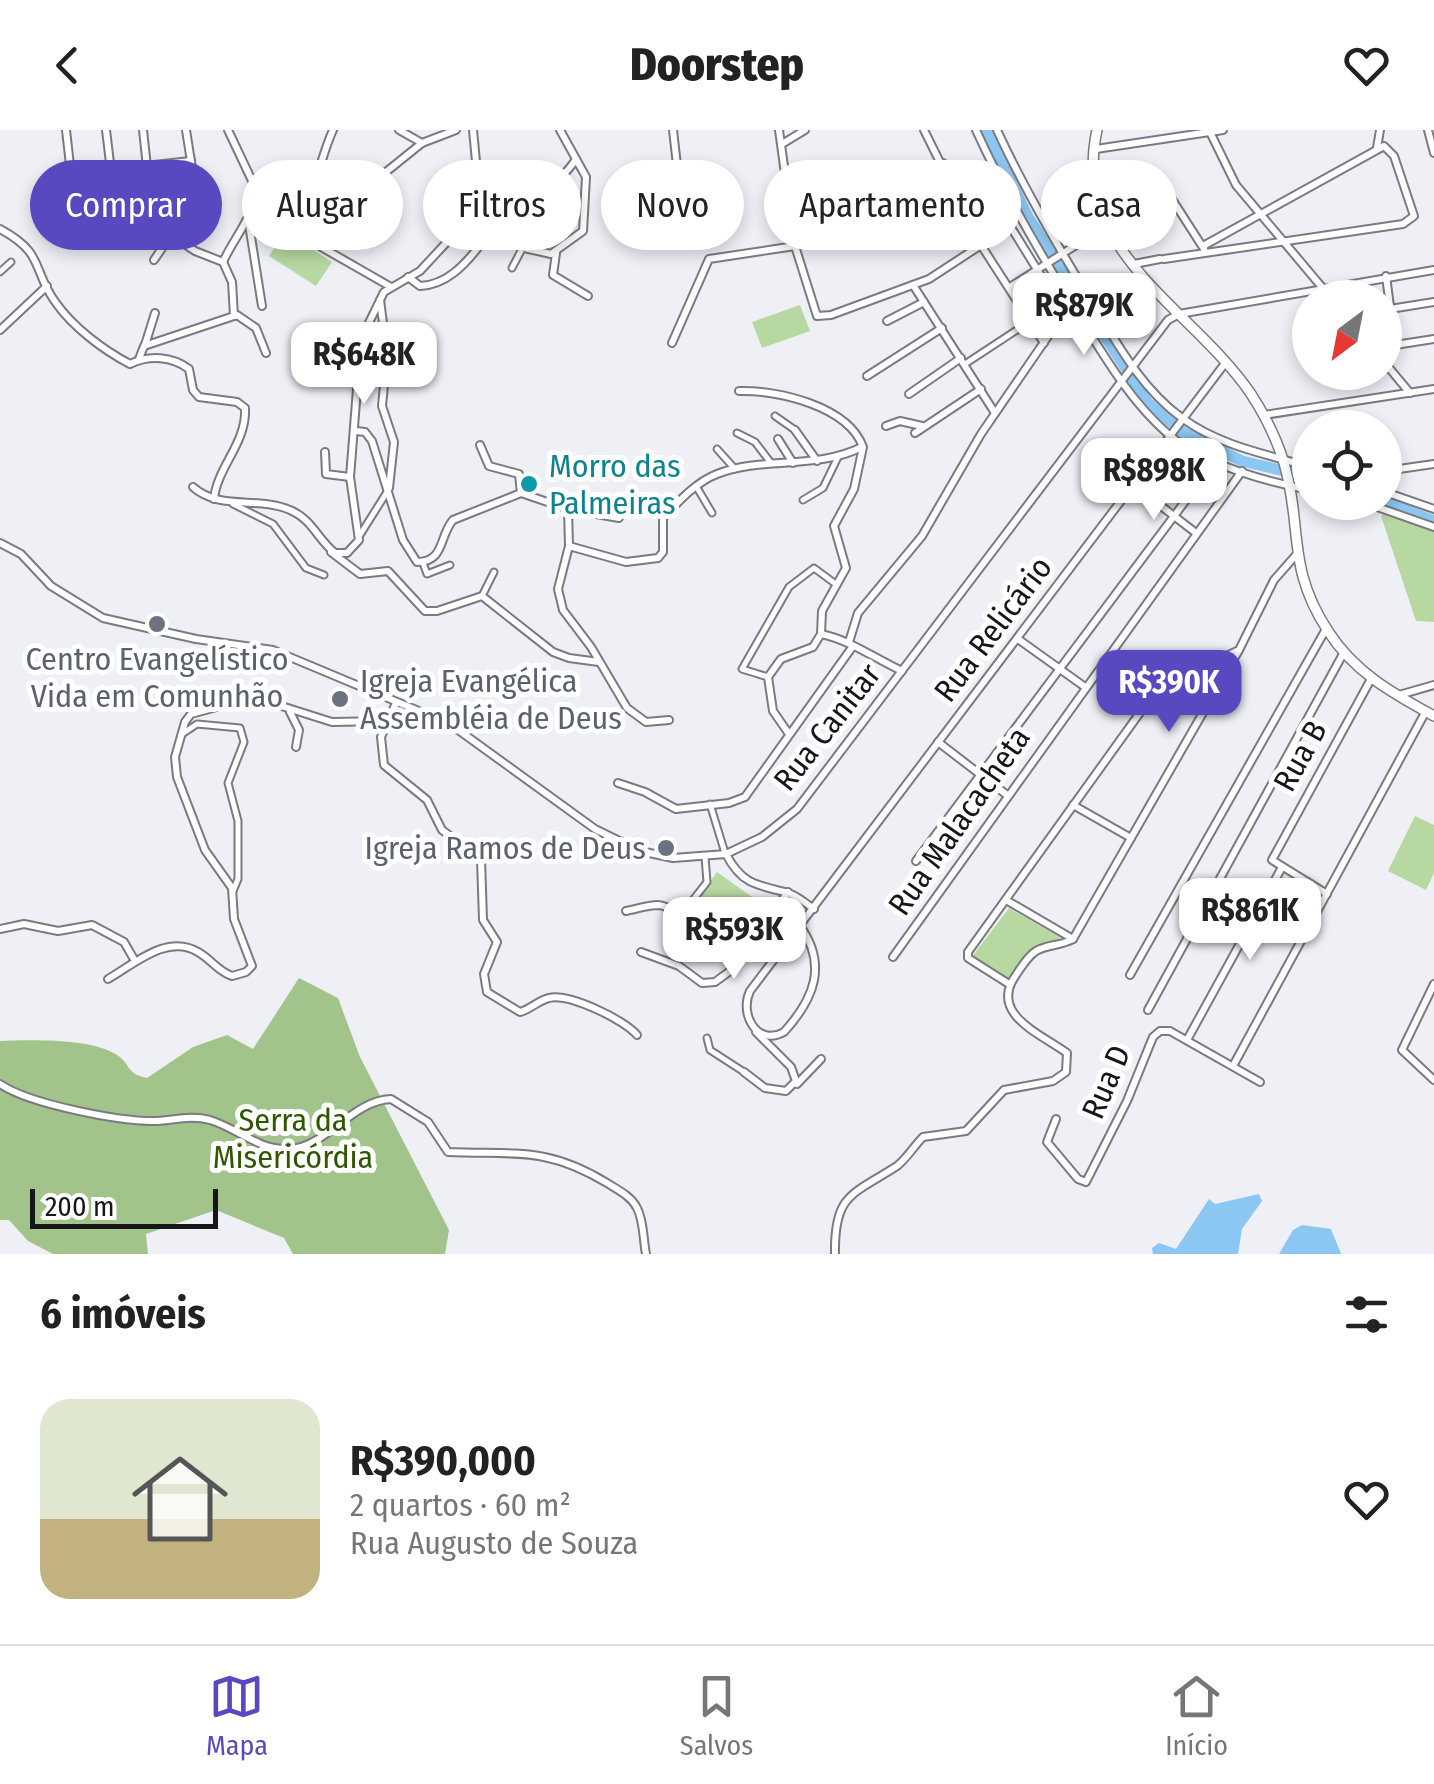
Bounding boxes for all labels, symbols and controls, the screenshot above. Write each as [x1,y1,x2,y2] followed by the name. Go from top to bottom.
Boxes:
[40,38,95,93] icon: back
[630,38,804,92] text: Doorstep
[1339,38,1394,93] icon: heart
[30,160,222,250] chip: Comprar
[242,160,403,250] chip: Alugar
[423,160,581,250] chip: Filtros
[601,160,744,250] chip: Novo
[764,160,1021,250] chip: Apartamento
[1041,160,1177,250] chip: Casa
[1003,273,1165,358] pin: R$879K
[1292,280,1402,390] north arrow
[1292,280,1402,520] map controls
[1035,286,1133,324] text: R$879K
[283,322,445,407] pin: R$648K
[313,335,415,373] text: R$648K
[1292,410,1402,520] button: locate
[1073,438,1235,523] pin: R$898K
[549,447,681,522] place label: Morro das Palmeiras
[1103,451,1205,489] text: R$898K
[518,473,540,495] marker: Morro das Palmeiras
[926,549,1060,709] street label: Rua Relicário
[146,613,168,635] marker: Centro Evangelístico Vida em Comunhão
[25,640,289,715] place label: Centro Evangelístico Vida em Comunhão
[1088,650,1250,735] pin: R$390K
[766,656,888,798] street label: Rua Canitar
[360,662,622,737] place label: Igreja Evangélica Assembléia de Deus
[1118,663,1220,701] text: R$390K
[329,688,351,710] marker: Igreja Evangélica Assembléia de Deus
[1265,714,1335,798] street label: Rua B
[880,720,1038,922] street label: Rua Malacacheta
[365,829,646,867] place label: Igreja Ramos de Deus
[655,837,677,859] marker: Igreja Ramos de Deus
[1169,878,1331,963] pin: R$861K
[1201,891,1299,929] text: R$861K
[653,897,815,982] pin: R$593K
[685,910,783,948] text: R$593K
[1074,1040,1138,1124] street label: Rua D
[213,1101,373,1176] park label: Serra da Misericórdia
[30,1184,218,1228] scale bar
[45,1190,115,1223] text: 200 m
[1339,1287,1394,1342] icon: filters
[40,1289,206,1339] text: 6 imóveis
[350,1436,536,1486] text: R$390,000
[120,1439,240,1559] icon: home
[1339,1472,1394,1527] icon: heart
[350,1486,571,1524] text: 2 quartos · 60 m²
[350,1524,638,1562] text: Rua Augusto de Souza
[206,1669,268,1762] tab: Mapa
[680,1669,753,1762] tab: Salvos
[1165,1669,1228,1762] tab: Início

